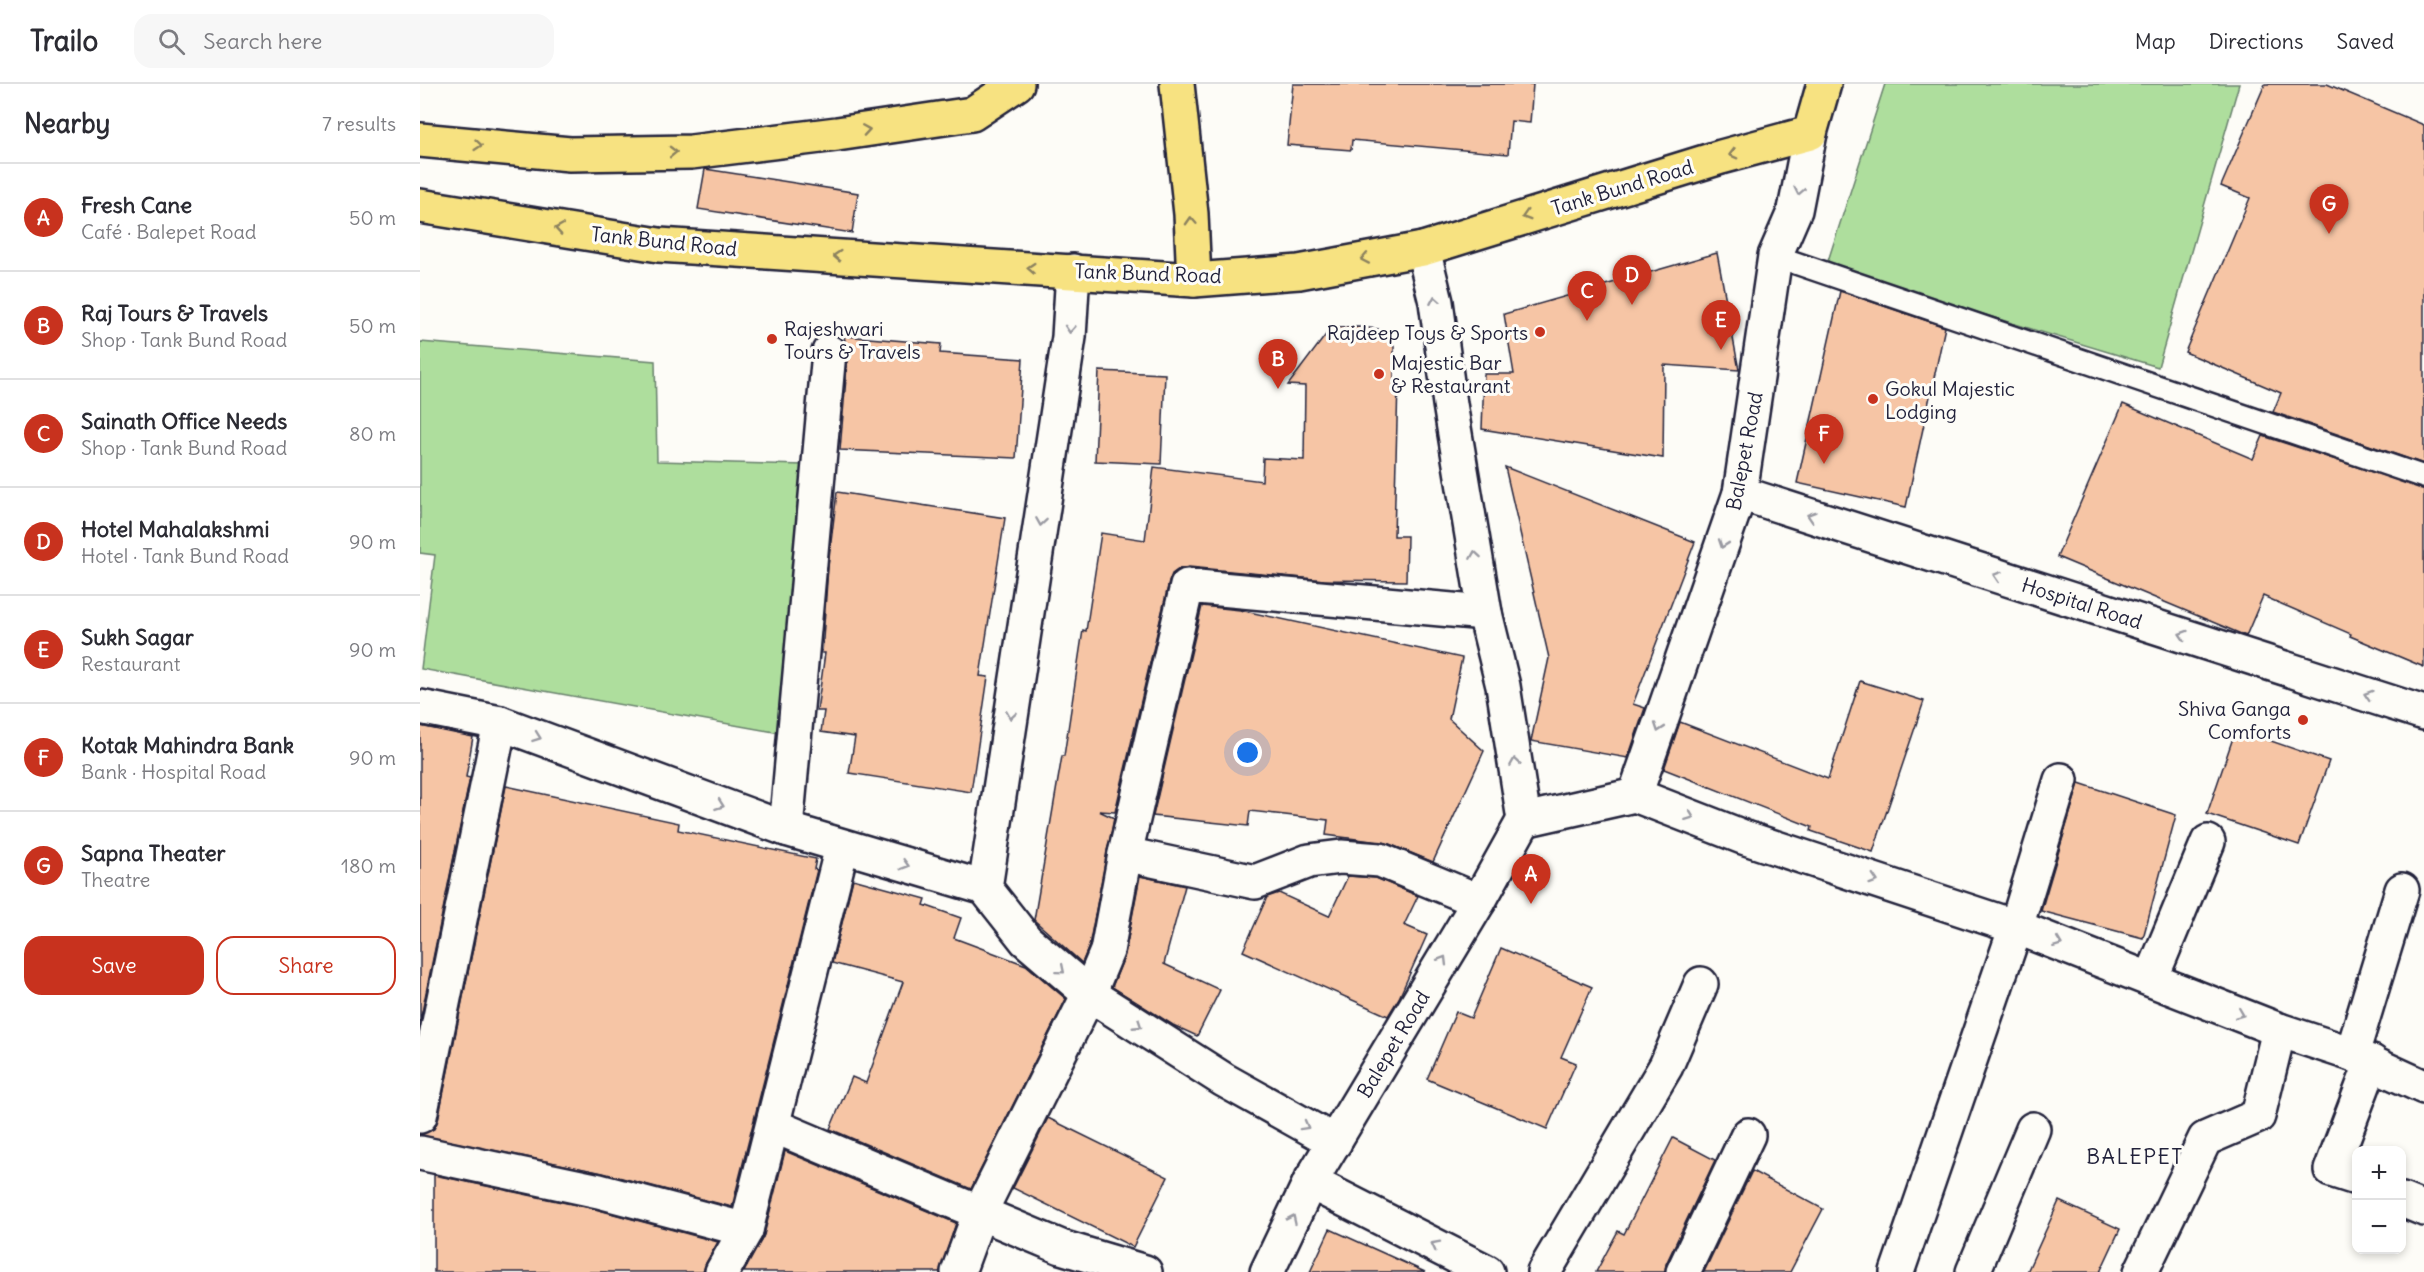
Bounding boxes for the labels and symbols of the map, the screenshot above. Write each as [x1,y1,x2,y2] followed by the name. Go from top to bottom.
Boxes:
[862,124,871,136] one-way arrow
[474,139,483,152] one-way arrow
[668,146,677,158] one-way arrow
[1728,146,1738,159] one-way arrow
[1548,154,1696,220] street label: Tank Bund Road
[2310,184,2348,234] pin: G
[1793,186,1806,196] one-way arrow
[1521,209,1532,221] one-way arrow
[1185,217,1198,226] one-way arrow
[590,221,739,261] street label: Tank Bund Road
[554,223,564,236] one-way arrow
[832,249,841,262] one-way arrow
[1361,253,1370,265] one-way arrow
[1612,256,1652,305] pin: D
[1074,258,1222,288] street label: Tank Bund Road
[1027,262,1036,275] one-way arrow
[1568,272,1606,321] pin: C
[1429,296,1442,306] one-way arrow
[1702,300,1740,350] pin: E
[784,316,921,364] place label: Rajeshwari Tours & Travels
[1327,320,1528,345] place label: Rajdeep Toys & Sports
[1063,324,1076,333] one-way arrow
[1533,325,1547,339] marker: Rajdeep Toys & Sports
[765,332,779,346] marker: Rajeshwari Tours & Travels
[1258,340,1298,389] pin: B
[1391,350,1511,398] place label: Majestic Bar & Restaurant
[1372,367,1386,381] marker: Majestic Bar & Restaurant
[1885,376,2015,424] place label: Gokul Majestic Lodging
[1720,389,1768,512] street label: Balepet Road
[1866,392,1880,406] marker: Gokul Majestic Lodging
[1804,414,1844,464] pin: F
[1806,511,1817,523] one-way arrow
[1035,516,1048,526] one-way arrow
[1717,538,1730,549] one-way arrow
[1469,551,1482,561] one-way arrow
[1992,571,2003,583] one-way arrow
[2019,572,2145,634] street label: Hospital Road
[2178,630,2189,643] one-way arrow
[2363,690,2374,702] one-way arrow
[2178,696,2291,744] place label: Shiva Ganga Comforts
[1006,710,1018,719] one-way arrow
[2296,713,2310,727] marker: Shiva Ganga Comforts
[1653,722,1666,733] one-way arrow
[532,729,542,742] one-way arrow
[1233,738,1262,767] your location
[1509,757,1522,767] one-way arrow
[714,797,725,810] one-way arrow
[1684,809,1695,821] one-way arrow
[1512,854,1550,904] pin: A
[900,858,910,870] one-way arrow
[1868,873,1879,885] one-way arrow
[2052,936,2063,948] one-way arrow
[1436,956,1448,966] one-way arrow
[1054,963,1065,974] one-way arrow
[1351,986,1435,1102] street label: Balepet Road
[2234,1007,2245,1019] one-way arrow
[1132,1018,1142,1030] one-way arrow
[1299,1119,1309,1130] one-way arrow
[2086,1143,2184,1170] district label: BALEPET
[1285,1215,1297,1226] one-way arrow
[1430,1241,1441,1253] one-way arrow

